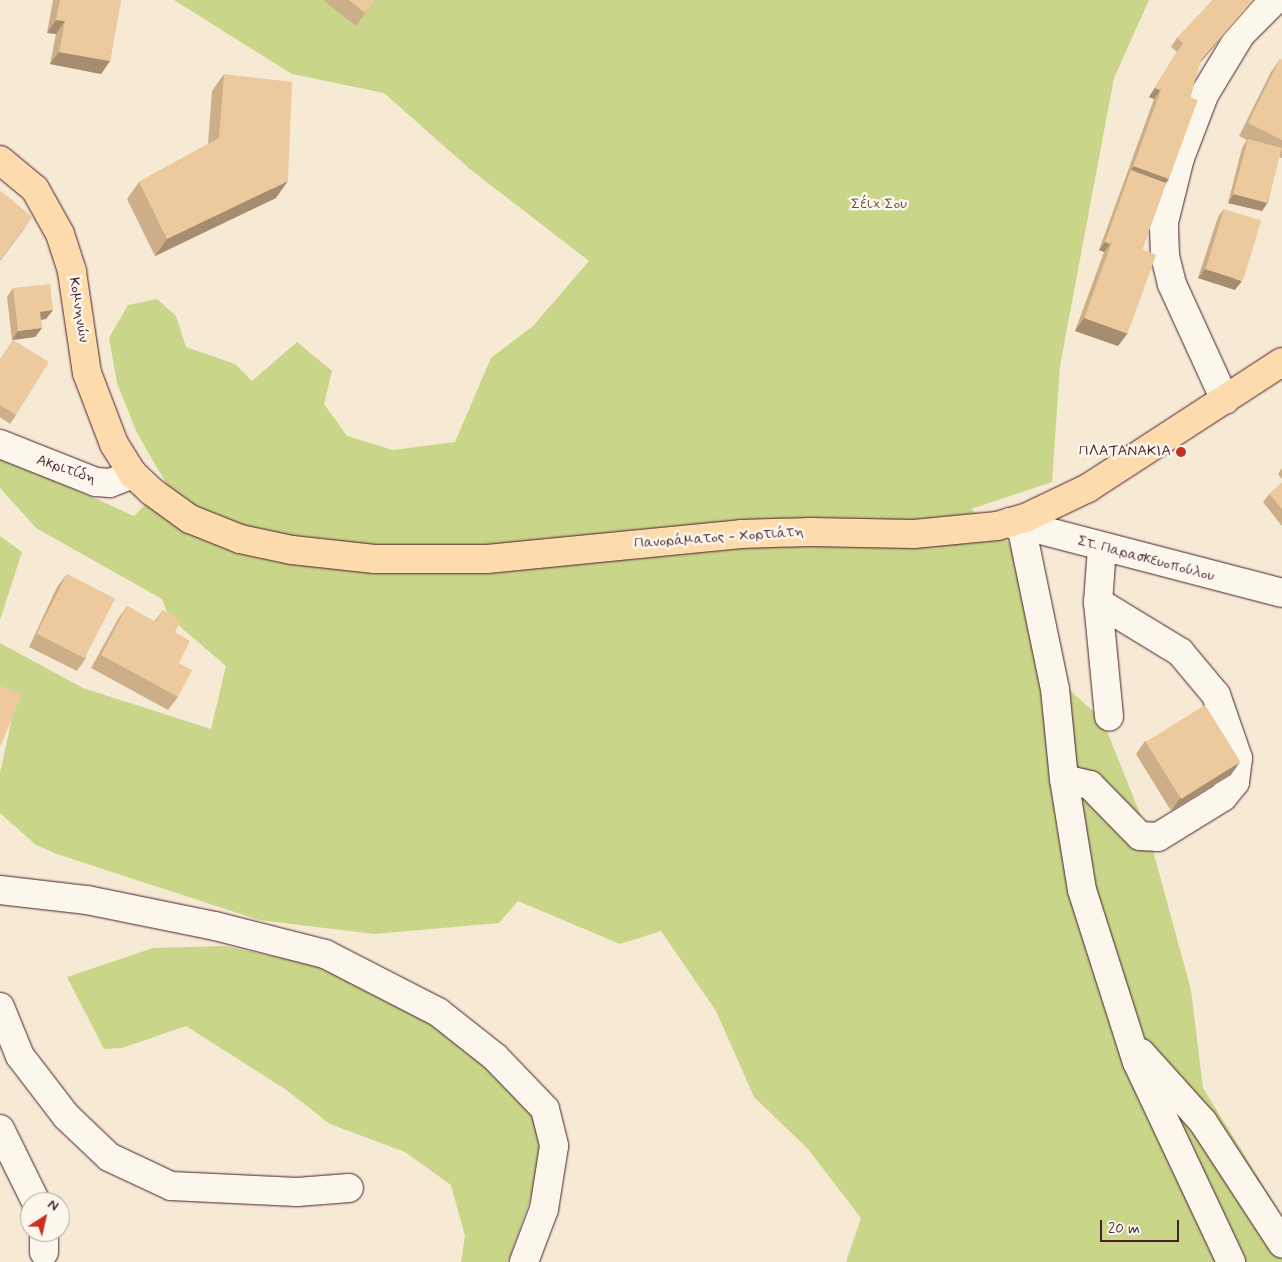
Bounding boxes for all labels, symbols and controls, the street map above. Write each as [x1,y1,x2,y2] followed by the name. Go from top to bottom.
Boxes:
[851,196,907,214] park label: Σέιχ Σου
[64,276,92,344] street label: Κομνηνών
[1079,443,1171,461] place label: ΠΛΑΤΑΝΑΚΙΑ
[1175,446,1187,458] marker: ΠΛΑΤΑΝΑΚΙΑ
[34,451,98,489] street label: Ακριτίδη
[634,523,804,553] street label: Πανοράματος - Χορτιάτη
[1076,532,1216,586] street label: Στ. Παρασκευοπούλου
[20,1192,70,1242] north arrow
[44,1195,62,1216] text: N
[1102,1210,1181,1242] scale bar
[1108,1219,1140,1239] text: 20 m

